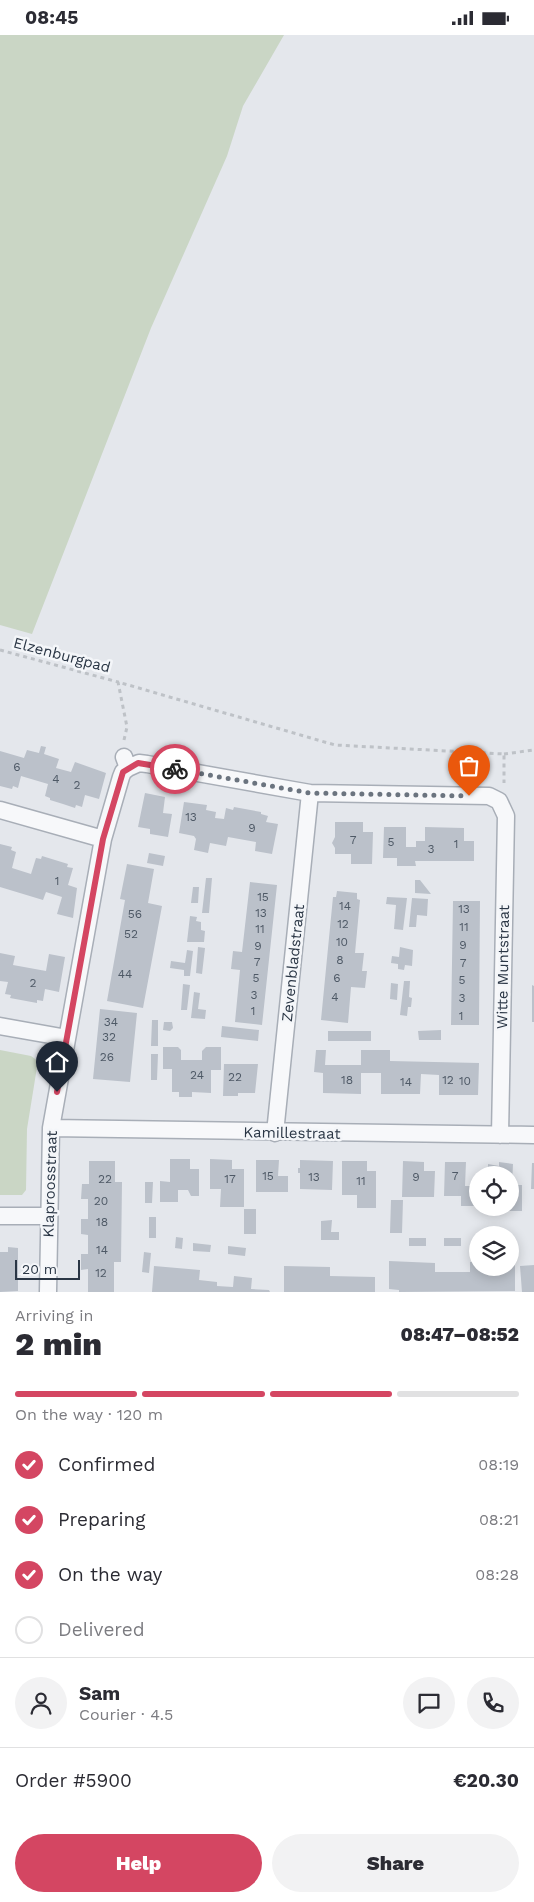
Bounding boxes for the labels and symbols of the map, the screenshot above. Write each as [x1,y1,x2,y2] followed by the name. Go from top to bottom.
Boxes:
[12,633,112,677] street label: Elzenburgpad
[150,744,200,794] courier
[448,745,490,796] pin
[13,760,21,774] house number: 6
[52,772,60,786] house number: 4
[74,778,81,792] house number: 2
[185,810,197,824] house number: 13
[248,821,256,835] house number: 9
[350,833,357,847] house number: 7
[388,835,395,849] house number: 5
[454,837,458,851] house number: 1
[428,842,435,856] house number: 3
[55,874,59,888] house number: 1
[257,890,269,904] house number: 15
[339,899,351,913] house number: 14
[458,902,470,916] house number: 13
[278,903,308,1023] street label: Zevenbladstraat
[493,904,513,1029] street label: Witte Muntstraat
[255,906,267,920] house number: 13
[128,907,142,921] house number: 56
[337,917,349,931] house number: 12
[459,920,469,934] house number: 11
[255,922,265,936] house number: 11
[124,927,138,941] house number: 52
[336,935,348,949] house number: 10
[459,938,467,952] house number: 9
[254,939,262,953] house number: 9
[336,953,344,967] house number: 8
[254,955,261,969] house number: 7
[460,956,467,970] house number: 7
[118,967,132,981] house number: 44
[253,971,260,985] house number: 5
[333,971,341,985] house number: 6
[459,973,466,987] house number: 5
[30,976,37,990] house number: 2
[251,988,258,1002] house number: 3
[331,990,339,1004] house number: 4
[459,991,466,1005] house number: 3
[251,1004,255,1018] house number: 1
[459,1009,463,1023] house number: 1
[104,1015,118,1029] house number: 34
[102,1030,116,1044] house number: 32
[36,1041,78,1092] pin
[100,1050,114,1064] house number: 26
[190,1068,204,1082] house number: 24
[228,1070,242,1084] house number: 22
[341,1073,353,1087] house number: 18
[442,1073,454,1087] house number: 12
[459,1074,471,1088] house number: 10
[400,1075,412,1089] house number: 14
[243,1123,342,1143] street label: Kamillestraat
[39,1129,61,1238] street label: Klaproosstraat
[262,1169,274,1183] house number: 15
[452,1169,459,1183] house number: 7
[308,1170,320,1184] house number: 13
[412,1170,420,1184] house number: 9
[98,1172,112,1186] house number: 22
[224,1172,236,1186] house number: 17
[356,1174,366,1188] house number: 11
[94,1194,108,1208] house number: 20
[96,1215,108,1229] house number: 18
[96,1243,108,1257] house number: 14
[15,1257,80,1280] scale bar
[95,1266,107,1280] house number: 12

